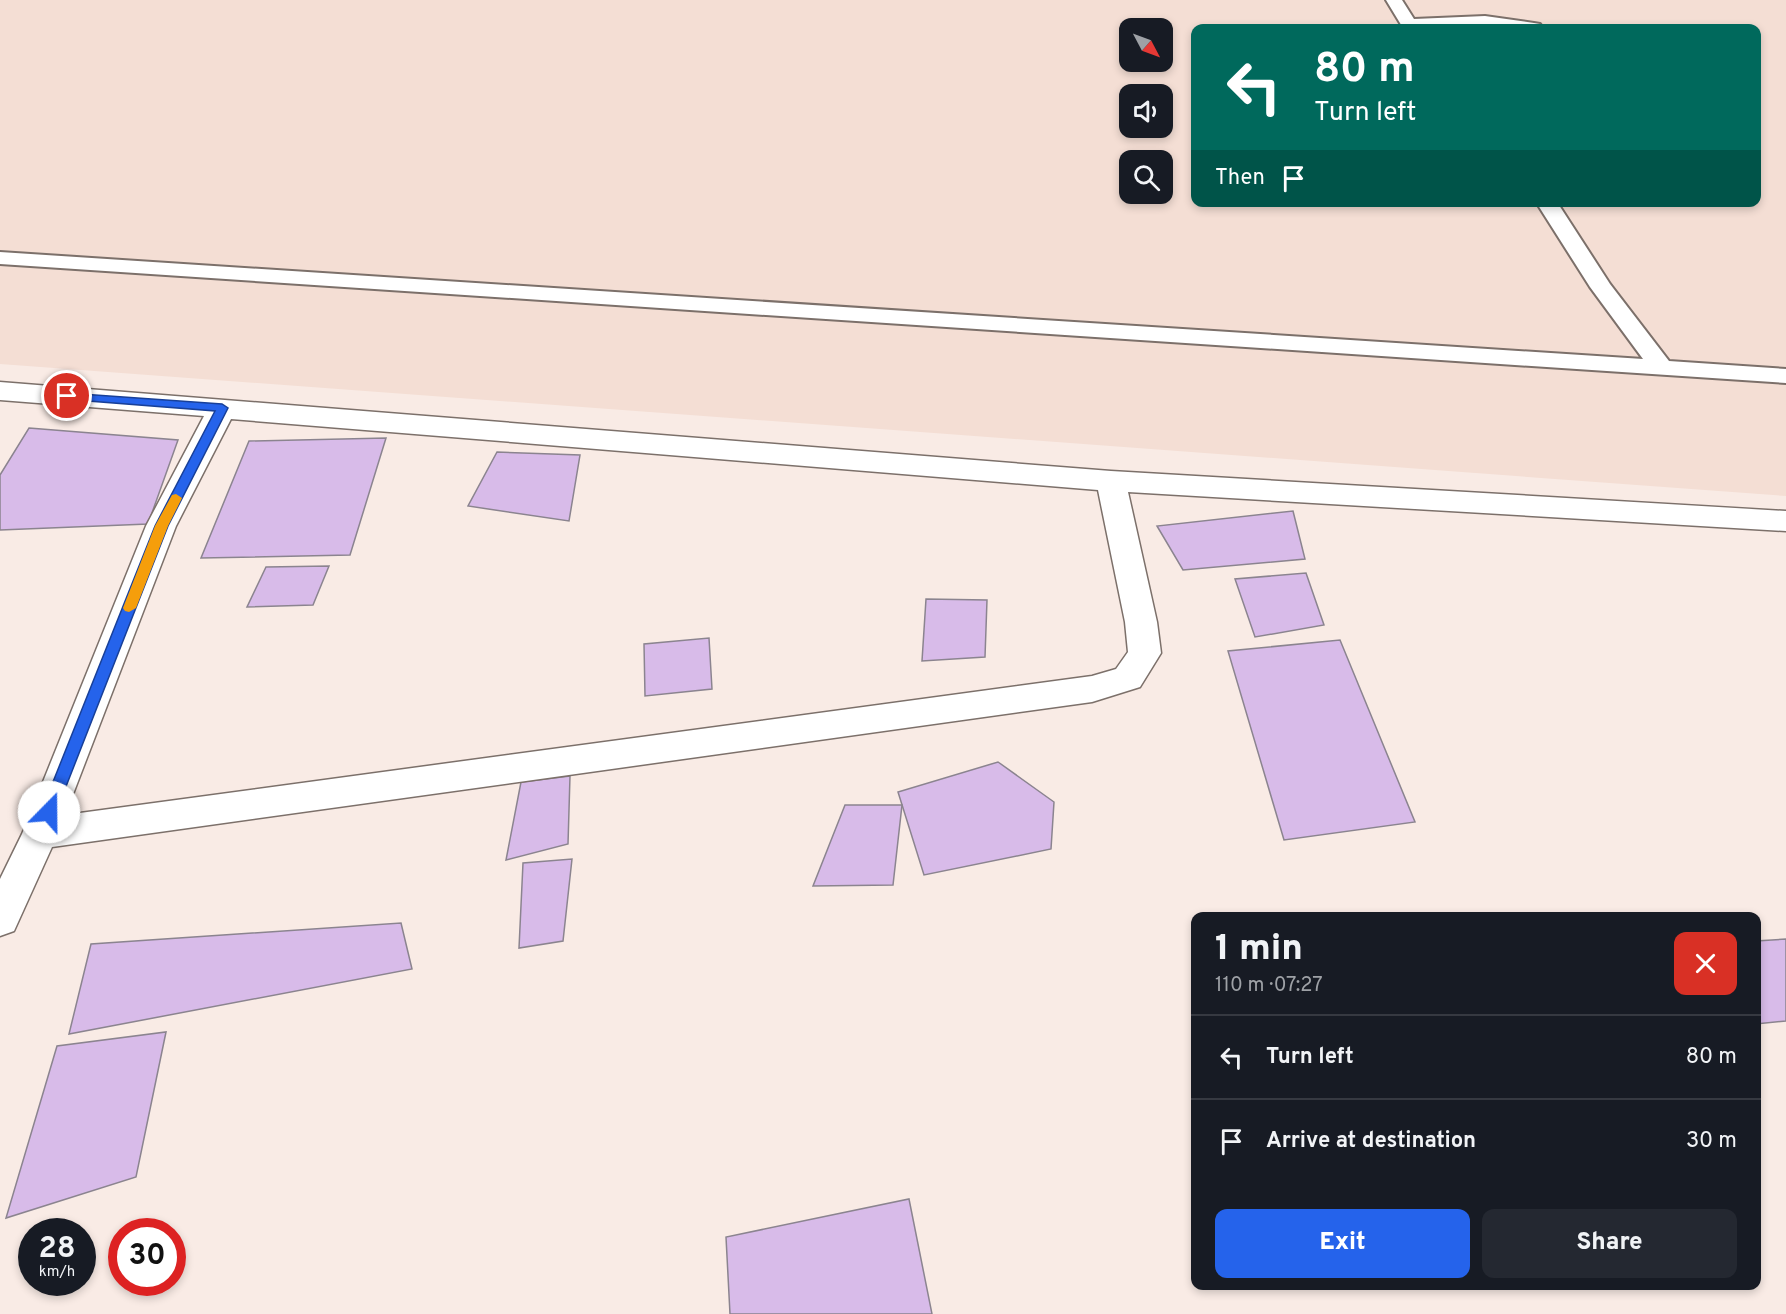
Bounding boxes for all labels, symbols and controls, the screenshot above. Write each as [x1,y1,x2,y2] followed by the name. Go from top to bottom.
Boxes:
[1119,18,1173,72] north arrow
[1119,18,1173,204] map controls
[1314,44,1415,97] text: 80 m
[1215,48,1293,126] icon: left
[1119,84,1173,138] button: sound
[1314,96,1416,130] text: Turn left
[1119,150,1173,204] button: search
[1277,162,1310,195] icon: arrive
[1215,165,1265,192] text: Then
[41,370,92,421] pin
[50,379,83,412] icon: arrive
[17,780,81,844] position arrow
[1215,927,1303,973] text: 1 min
[1674,932,1737,995] button: close
[1215,973,1323,999] text: 110 m · 07:27
[1215,1041,1248,1074] icon: left
[1266,1044,1354,1071] text: Turn left
[1686,1044,1737,1071] text: 80 m
[1215,1125,1248,1158] icon: arrive
[1266,1128,1476,1155] text: Arrive at destination
[1686,1128,1737,1155] text: 30 m
[1215,1209,1470,1278] button: Exit
[1482,1209,1737,1278] button: Share
[108,1218,186,1296] speed limit sign: 30
[38,1231,76,1268] text: 28
[39,1263,75,1282] text: km/h

